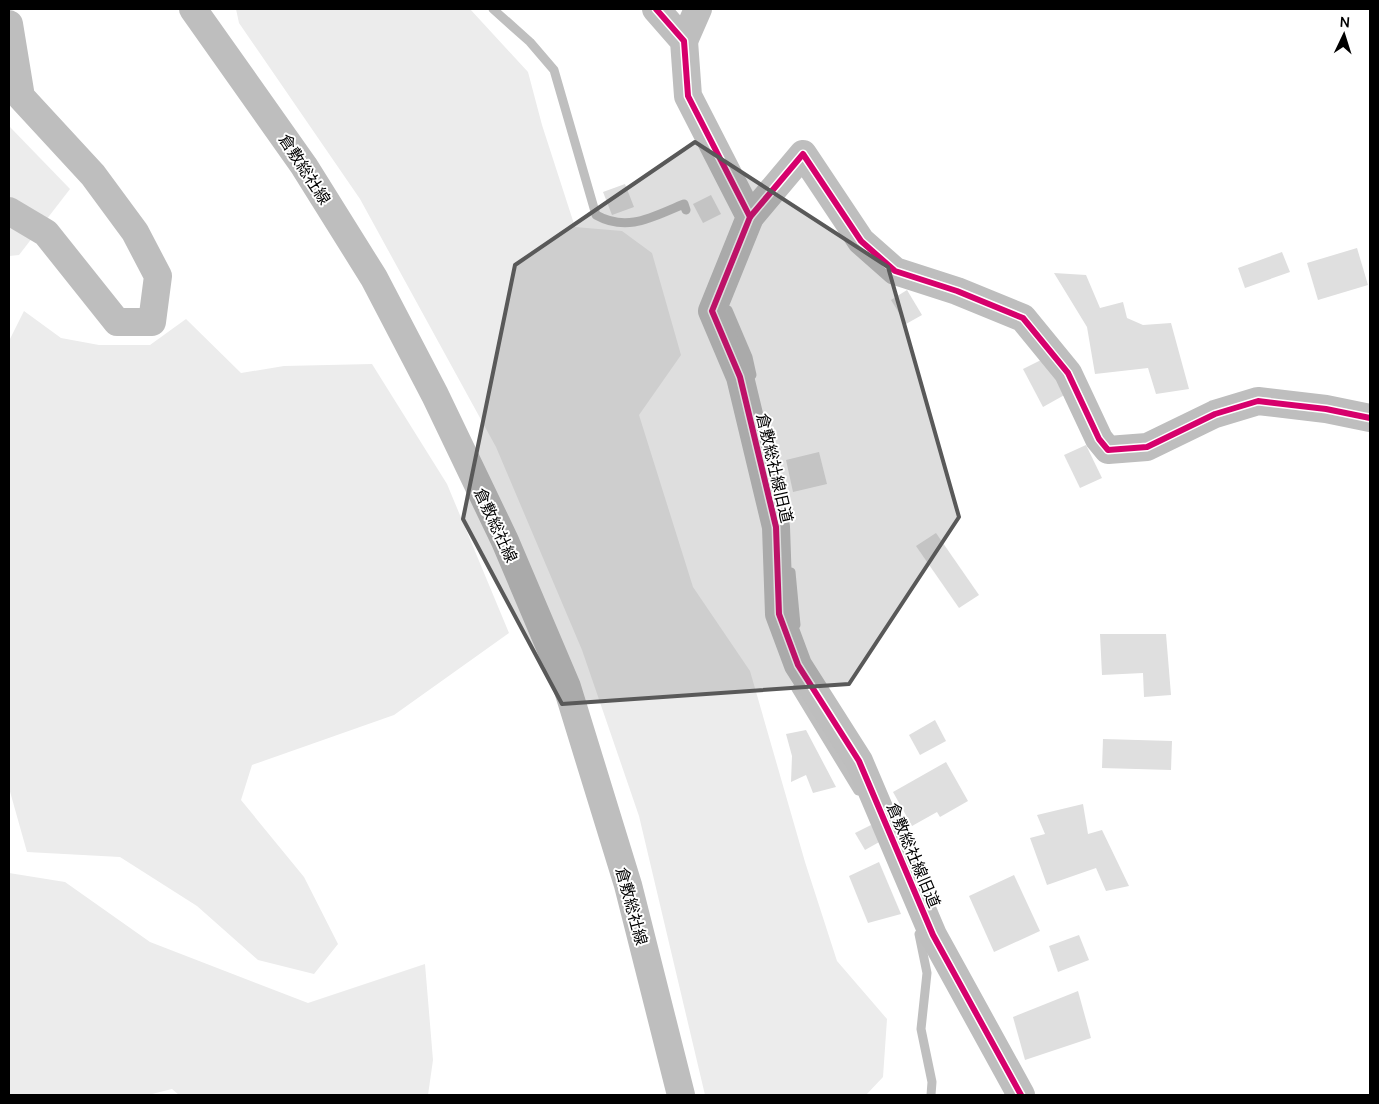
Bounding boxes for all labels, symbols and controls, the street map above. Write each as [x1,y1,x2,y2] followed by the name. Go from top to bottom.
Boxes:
[1319,10,1369,60] north arrow
[1339,12,1351,31] text: N
[274,129,336,209] street label: 倉敷総社線
[752,411,798,525] street label: 倉敷総社線旧道
[469,484,523,566] street label: 倉敷総社線
[882,799,946,911] street label: 倉敷総社線旧道
[611,865,653,947] street label: 倉敷総社線

